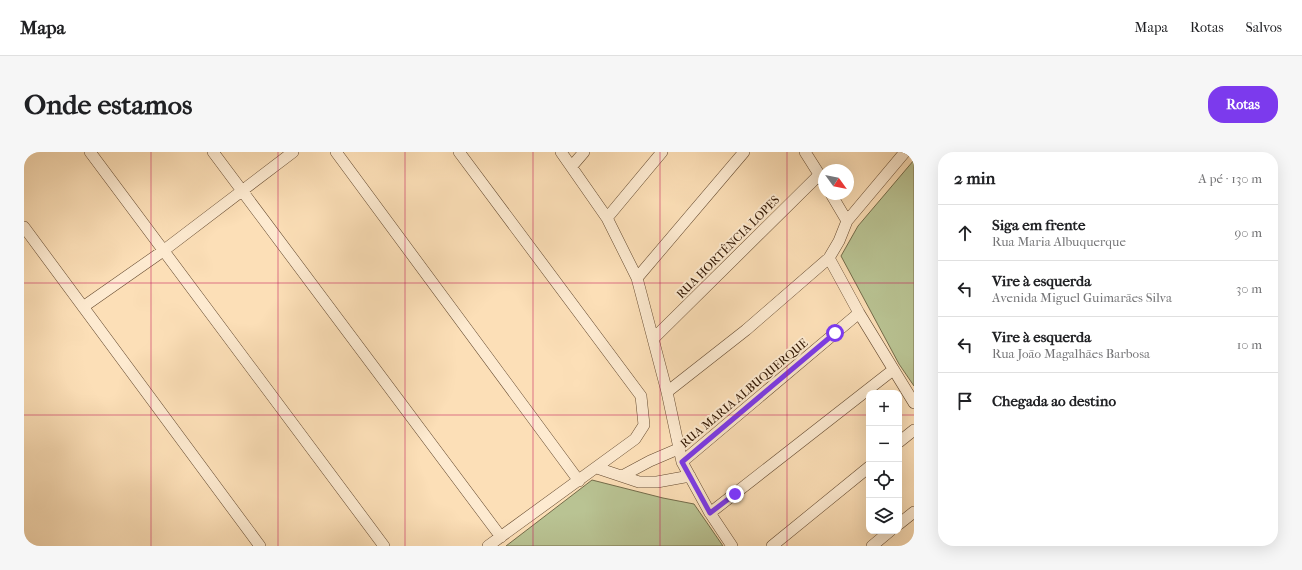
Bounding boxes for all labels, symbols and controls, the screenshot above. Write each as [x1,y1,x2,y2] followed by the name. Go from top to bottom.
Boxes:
[20,17,65,39] text: Mapa
[1135,19,1168,36] text: Mapa
[1190,19,1224,36] text: Rotas
[1246,19,1282,36] text: Salvos
[1208,86,1278,123] button: Rotas
[24,88,192,121] text: Onde estamos
[818,164,854,200] north arrow
[954,168,995,188] text: 2 min
[1198,171,1262,186] text: A pé · 130 m
[673,192,782,301] street label: RUA HORTÊNCIA LOPES
[992,216,1085,234] text: Siga em frente
[954,222,976,244] icon: ahead
[1234,225,1262,240] text: 90 m
[992,234,1126,249] text: Rua Maria Albuquerque
[992,272,1091,290] text: Vire à esquerda
[954,278,976,300] icon: left
[1236,281,1262,296] text: 30 m
[992,290,1172,305] text: Avenida Miguel Guimarães Silva
[826,324,844,342] route start
[992,328,1091,346] text: Vire à esquerda
[954,334,976,356] icon: left
[677,336,811,450] street label: RUA MARIA ALBUQUERQUE
[1237,337,1262,352] text: 10 m
[992,346,1150,361] text: Rua João Magalhães Barbosa
[866,390,902,534] map controls
[866,390,902,426] button: +
[954,390,976,412] icon: arrive
[992,392,1116,410] text: Chegada ao destino
[866,426,902,462] button: −
[866,462,902,498] button: locate
[726,485,744,503] route end
[866,498,902,534] button: layers

